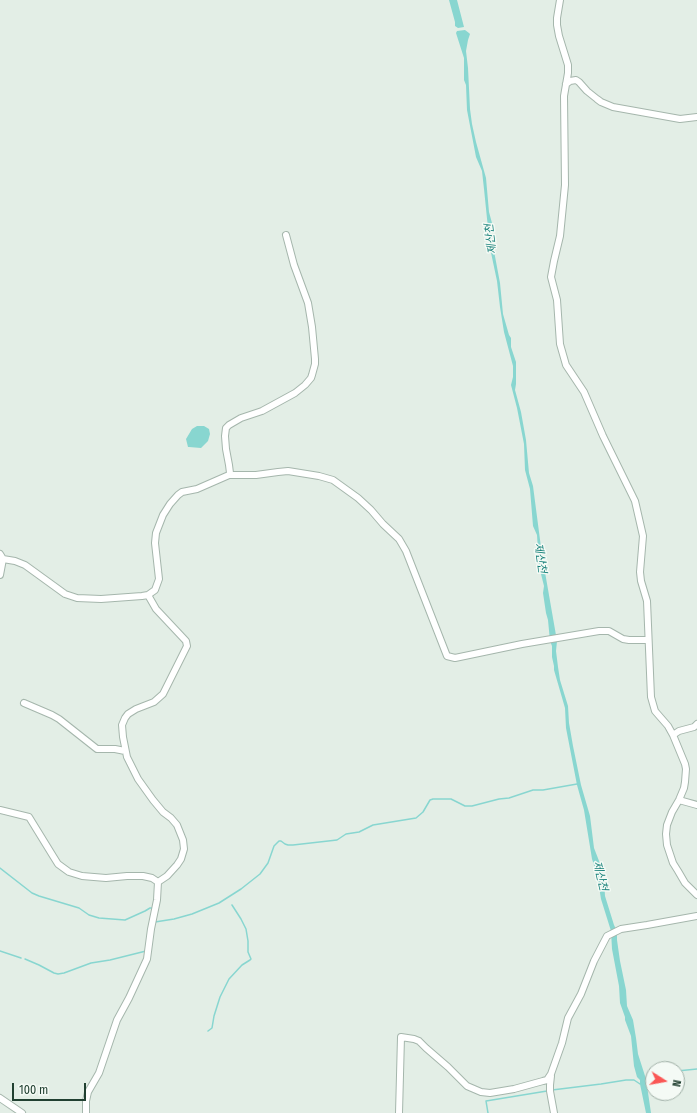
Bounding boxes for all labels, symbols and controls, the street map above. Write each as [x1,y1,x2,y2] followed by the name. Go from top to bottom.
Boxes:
[483,223,499,255] water label: 제산천
[531,542,549,574] water label: 제산천
[590,860,610,892] water label: 제산천
[645,1061,685,1101] north arrow
[14,1075,88,1101] scale bar
[669,1079,683,1088] text: N
[19,1083,48,1097] text: 100 m

